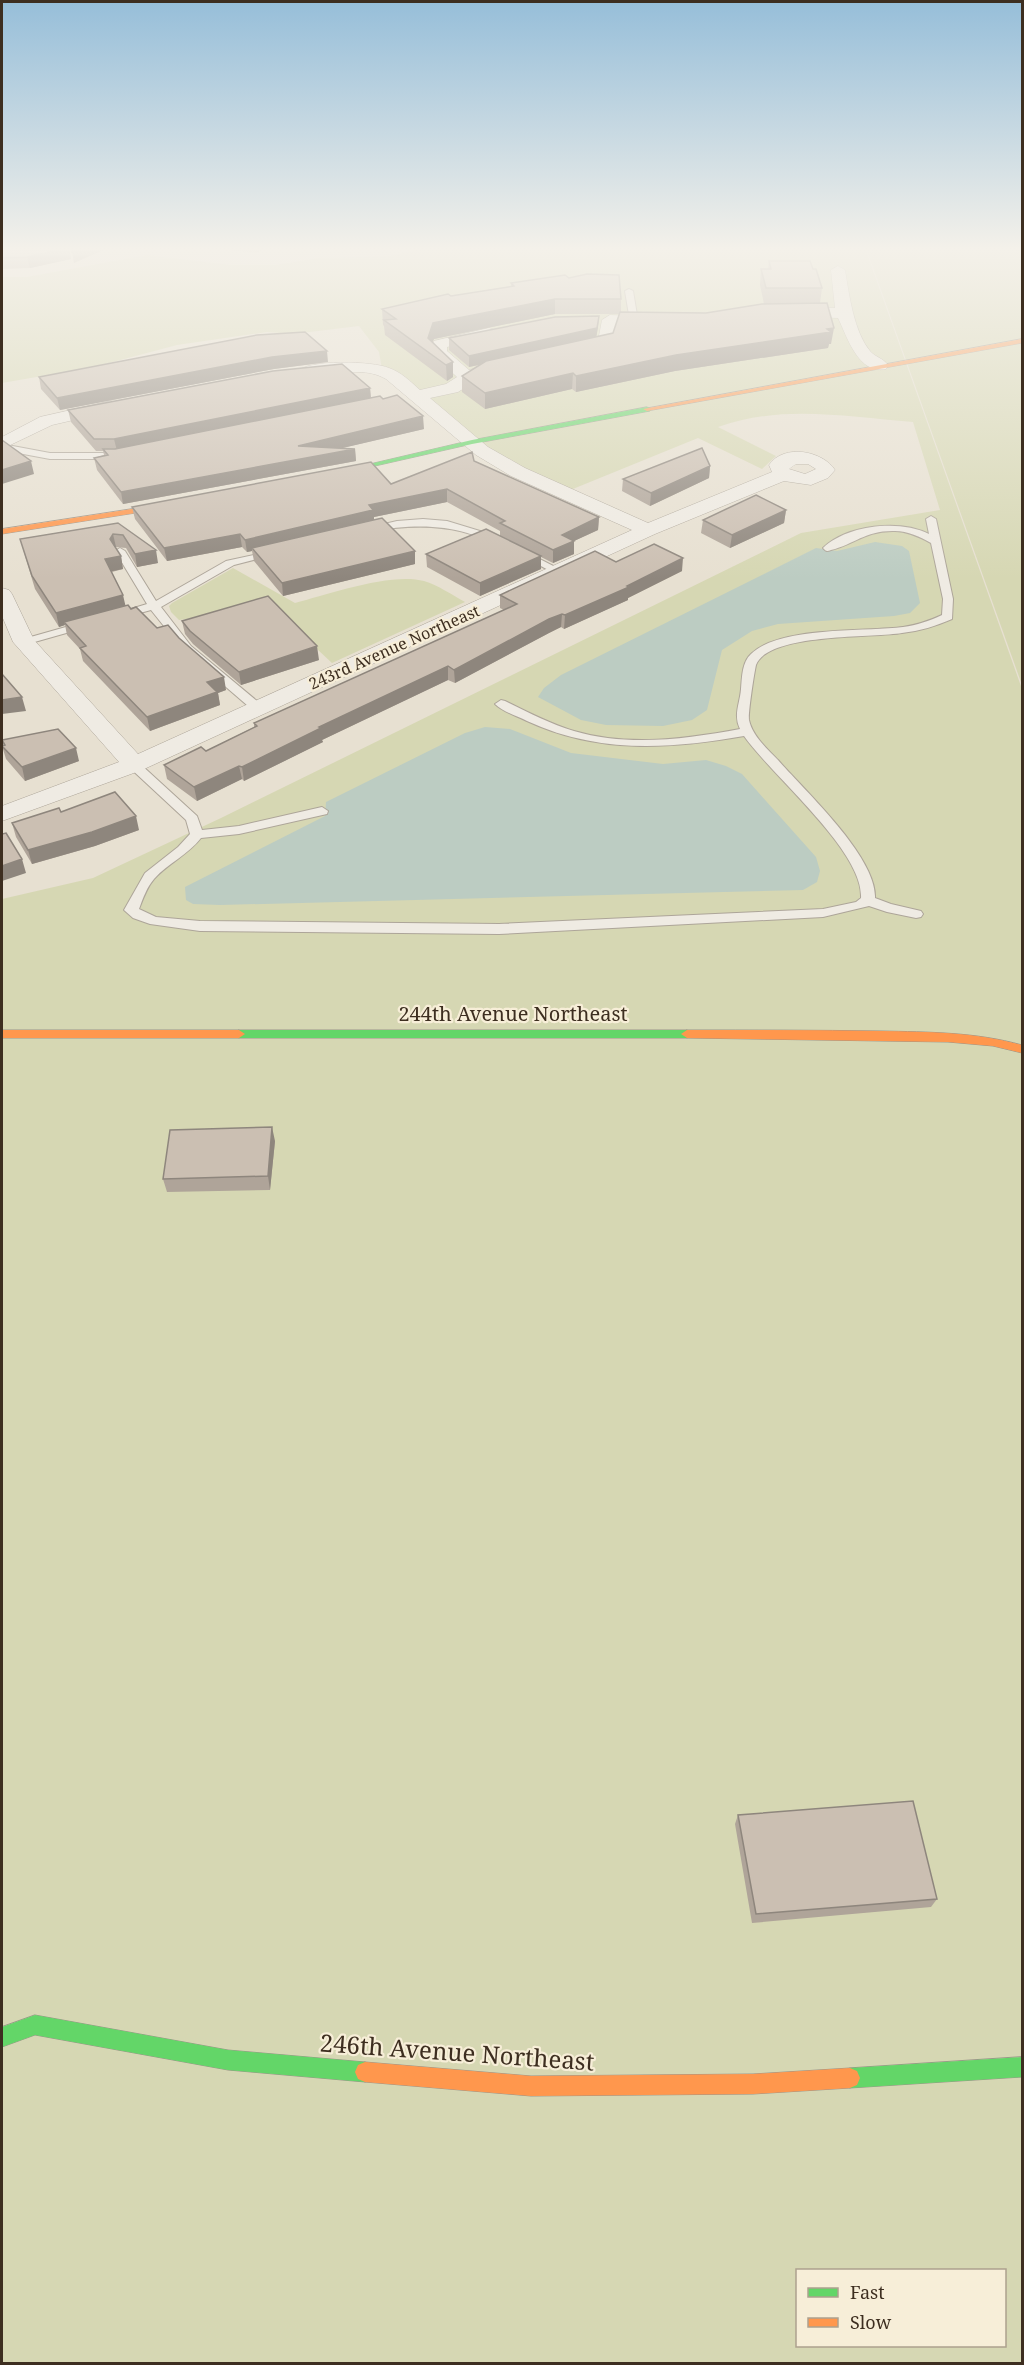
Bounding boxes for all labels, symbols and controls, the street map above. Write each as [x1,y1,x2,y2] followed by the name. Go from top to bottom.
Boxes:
[305,599,483,695] street label: 243rd Avenue Northeast
[398,1000,628,1027] street label: 244th Avenue Northeast
[319,2025,595,2078] street label: 246th Avenue Northeast
[796,2269,1006,2347] legend
[850,2280,885,2304] text: Fast
[850,2310,892,2334] text: Slow

